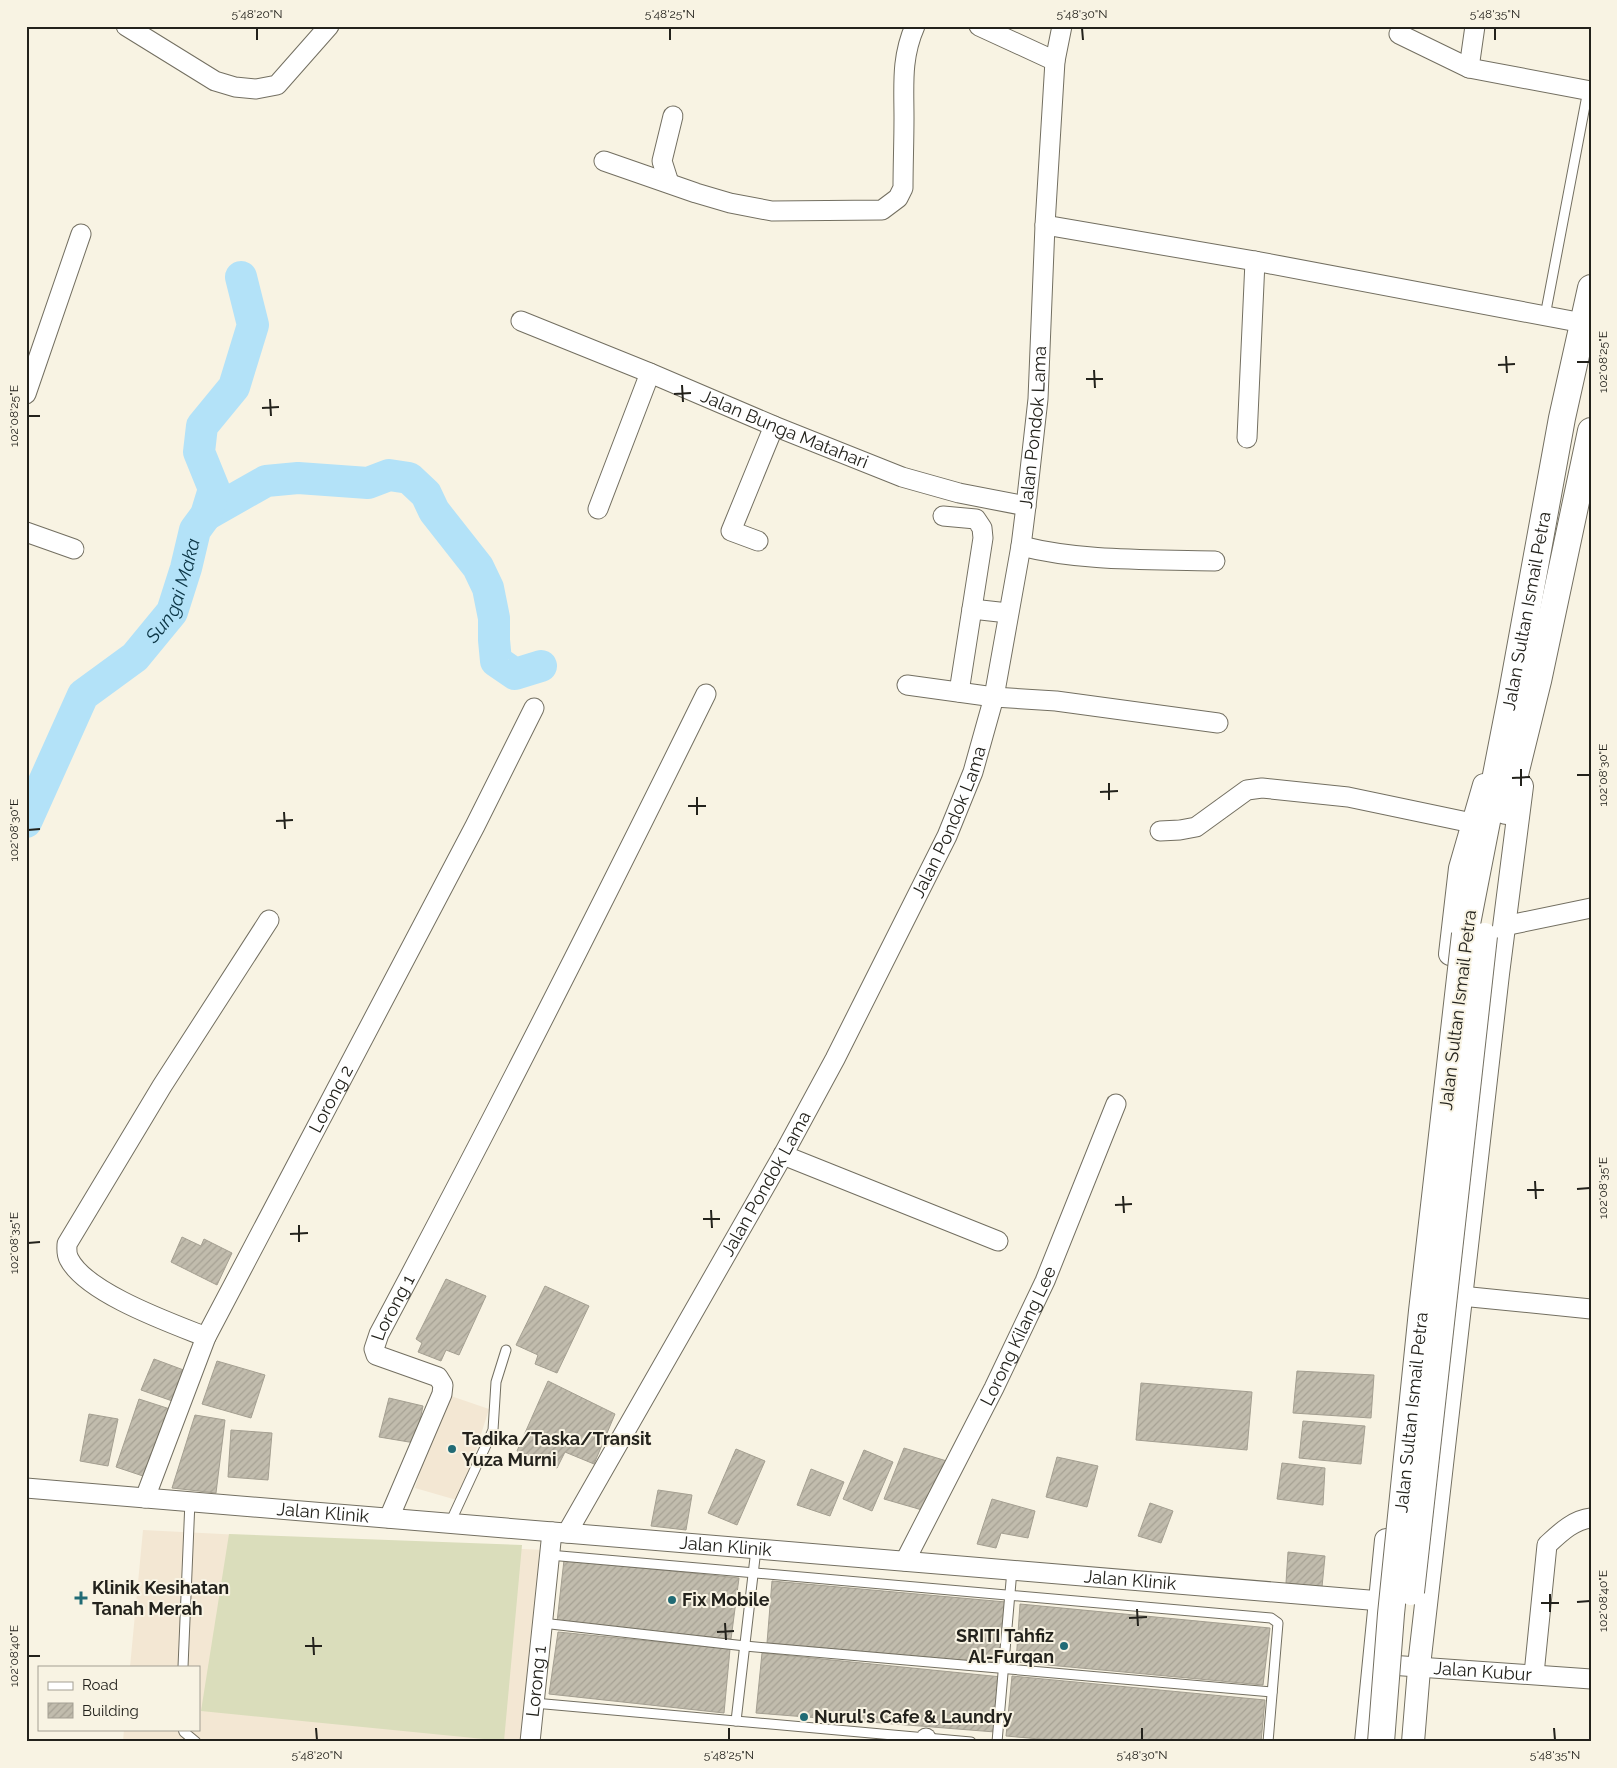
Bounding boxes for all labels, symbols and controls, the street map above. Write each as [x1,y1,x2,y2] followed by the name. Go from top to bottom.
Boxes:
[231,7,283,21] text: 5°48'20"N
[645,7,695,21] text: 5°48'25"N
[1056,7,1108,21] text: 5°48'30"N
[1470,7,1520,21] text: 5°48'35"N
[1596,331,1610,393] text: 102°08'25"E
[1015,345,1050,509] street label: Jalan Pondok Lama
[7,385,21,447] text: 102°08'25"E
[698,385,871,472] street label: Jalan Bunga Matahari
[1498,510,1555,712] street label: Jalan Sultan Ismail Petra
[140,536,204,648] water label: Sungai Maka
[907,744,990,901] street label: Jalan Pondok Lama
[1596,744,1610,806] text: 102°08'30"E
[7,799,21,861] text: 102°08'30"E
[1435,909,1480,1111] street label: Jalan Sultan Ismail Petra
[304,1062,357,1136] street label: Lorong 2
[716,1107,815,1260] street label: Jalan Pondok Lama
[1596,1157,1610,1219] text: 102°08'35"E
[7,1212,21,1274] text: 102°08'35"E
[976,1263,1060,1409] street label: Lorong Kilang Lee
[367,1271,419,1343] street label: Lorong 1
[1390,1311,1432,1514] street label: Jalan Sultan Ismail Petra
[462,1428,652,1470] place label: Tadika/Taska/Transit Yuza Murni
[446,1443,458,1455] marker: Tadika/Taska/Transit Yuza Murni
[276,1498,370,1527] street label: Jalan Klinik
[679,1532,773,1560] street label: Jalan Klinik
[1083,1565,1178,1594] street label: Jalan Klinik
[1596,1570,1610,1632] text: 102°08'40"E
[92,1577,229,1619] place label: Klinik Kesihatan Tanah Merah
[682,1589,770,1610] place label: Fix Mobile
[74,1591,88,1605] marker: Klinik Kesihatan Tanah Merah
[666,1594,678,1606] marker: Fix Mobile
[7,1625,21,1687] text: 102°08'40"E
[956,1625,1054,1667] place label: SRITI Tahfiz Al-Furqan
[1058,1640,1070,1652] marker: SRITI Tahfiz Al-Furqan
[522,1644,550,1718] street label: Lorong 1
[1433,1657,1533,1685] street label: Jalan Kubur
[38,1666,200,1730] legend
[82,1676,118,1694] text: Road
[82,1702,139,1720] text: Building
[814,1706,1012,1727] place label: Nurul's Cafe & Laundry
[798,1711,810,1723] marker: Nurul's Cafe & Laundry
[291,1748,343,1762] text: 5°48'20"N
[704,1748,754,1762] text: 5°48'25"N
[1116,1748,1168,1762] text: 5°48'30"N
[1530,1748,1580,1762] text: 5°48'35"N

